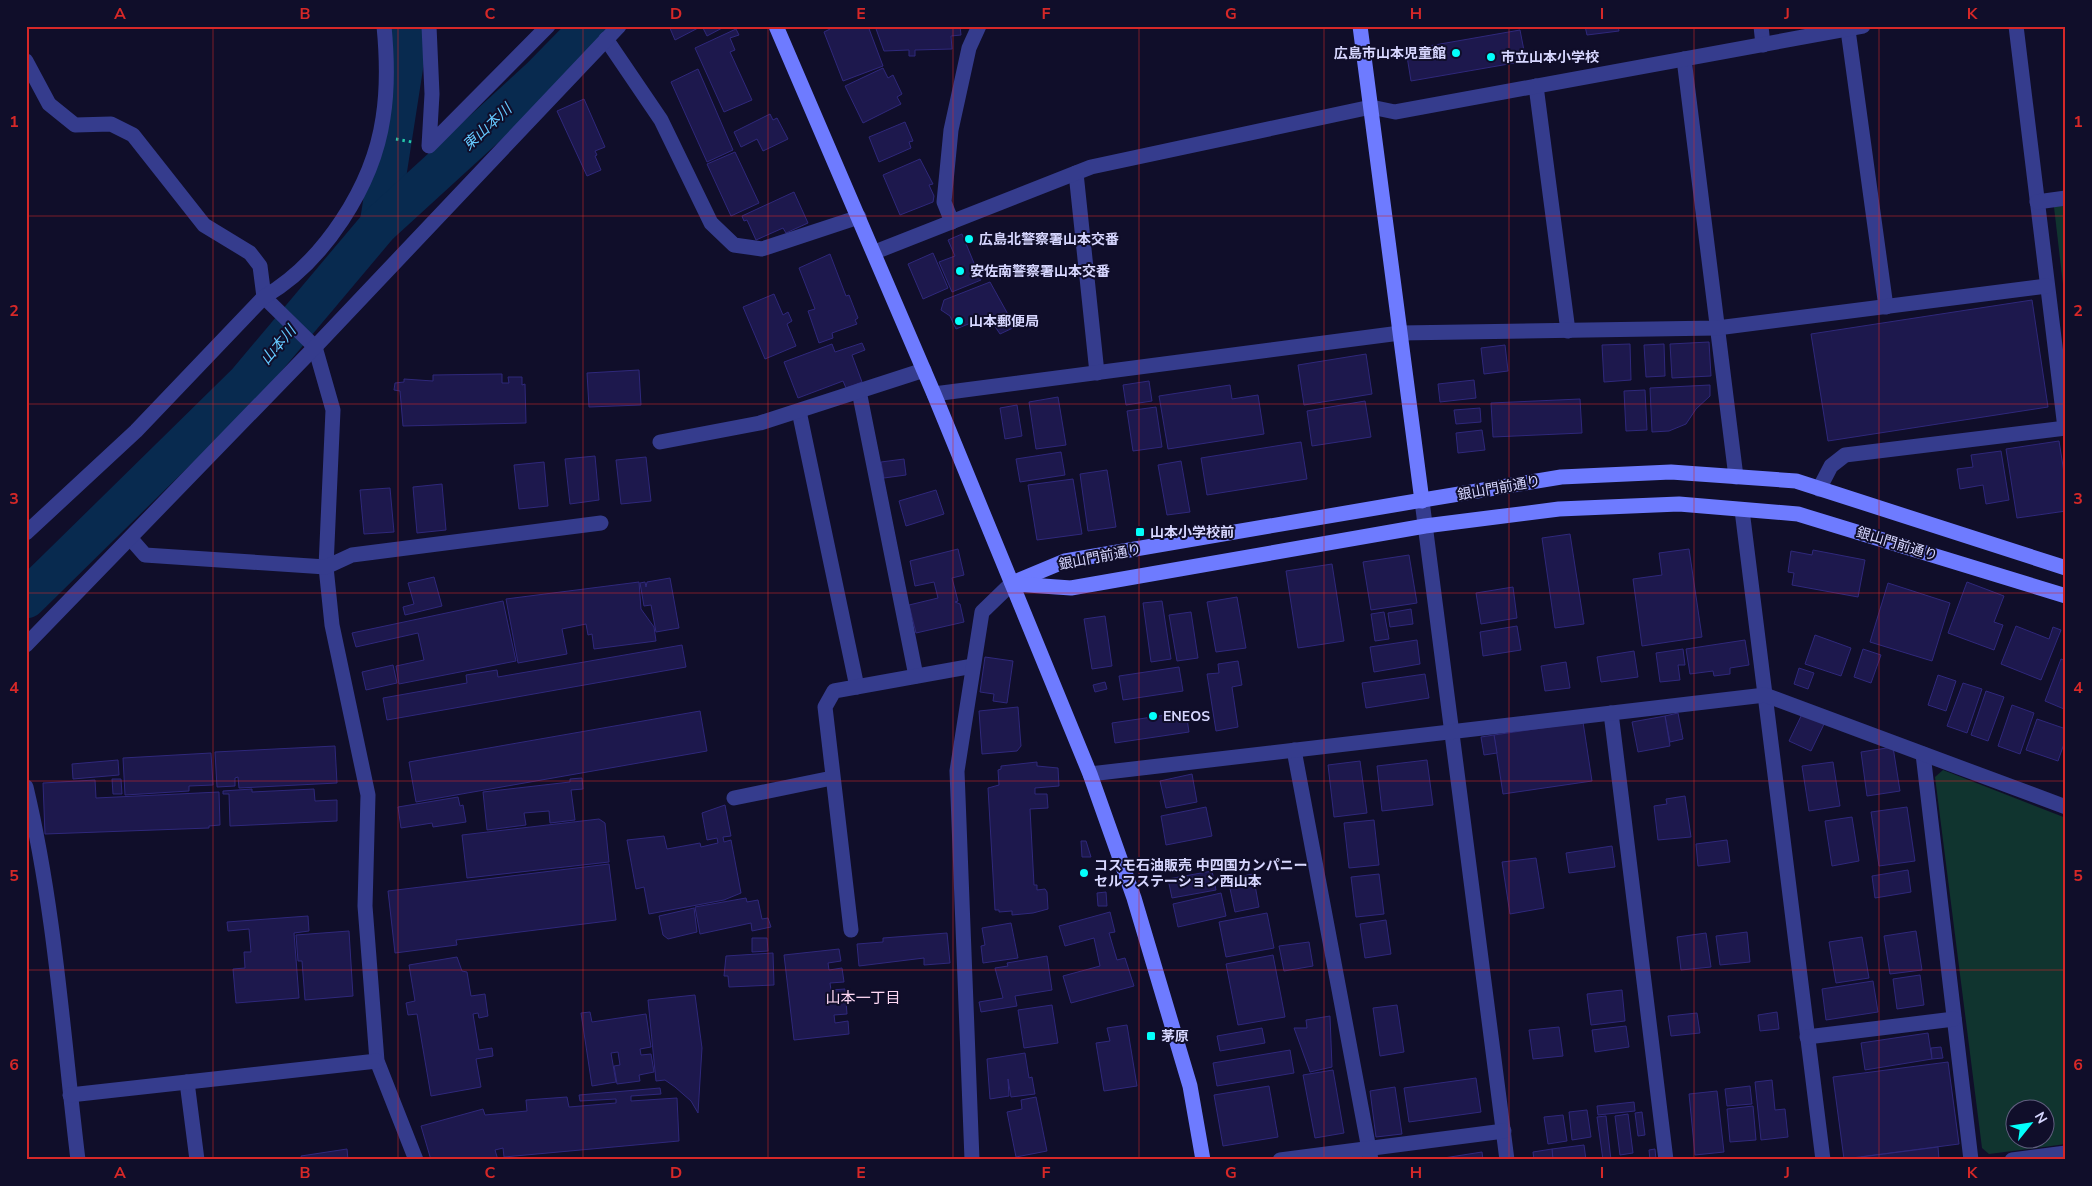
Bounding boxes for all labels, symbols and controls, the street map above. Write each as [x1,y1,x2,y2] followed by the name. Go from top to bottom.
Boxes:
[114,3,126,25] text: A
[299,3,311,25] text: B
[485,3,496,25] text: C
[670,3,682,25] text: D
[856,3,866,25] text: E
[1042,3,1051,25] text: F
[1225,3,1237,25] text: G
[1410,3,1422,25] text: H
[1600,3,1604,25] text: I
[1783,3,1790,25] text: J
[1967,3,1979,25] text: K
[1334,44,1446,63] place label: 広島市山本児童館
[1450,47,1462,59] marker: 広島市山本児童館
[1501,48,1599,67] place label: 市立山本小学校
[1485,51,1497,63] marker: 市立山本小学校
[458,98,517,155] water label: 東山本川
[9,111,19,133] text: 1
[2073,111,2083,133] text: 1
[979,230,1119,249] place label: 広島北警察署山本交番
[963,233,975,245] marker: 広島北警察署山本交番
[970,262,1110,281] place label: 安佐南警察署山本交番
[954,265,966,277] marker: 安佐南警察署山本交番
[9,300,19,322] text: 2
[2073,300,2083,322] text: 2
[969,312,1039,331] place label: 山本郵便局
[953,315,965,327] marker: 山本郵便局
[256,320,301,369] water label: 山本川
[1456,471,1542,505] street label: 銀山門前通り
[9,488,19,510] text: 3
[2073,488,2083,510] text: 3
[1150,523,1234,542] place label: 山本小学校前
[1854,523,1940,565] street label: 銀山門前通り
[1134,526,1146,538] marker: 山本小学校前
[1057,540,1143,574] street label: 銀山門前通り
[9,677,19,699] text: 4
[2073,677,2083,699] text: 4
[1163,707,1210,726] place label: ENEOS
[1147,710,1159,722] marker: ENEOS
[1094,856,1308,891] place label: コスモ石油販売 中四国カンパニー セルフステーション西山本
[9,865,19,887] text: 5
[2073,865,2083,887] text: 5
[1078,867,1090,879] marker: コスモ石油販売 中四国カンパニー セルフステーション西山本
[825,988,901,1008] district label: 山本一丁目
[1161,1027,1189,1046] place label: 茅原
[1145,1030,1157,1042] marker: 茅原
[9,1054,19,1076] text: 6
[2073,1054,2083,1076] text: 6
[2004,1098,2054,1148] north arrow
[2030,1108,2052,1127] text: N
[114,1162,126,1184] text: A
[299,1162,311,1184] text: B
[485,1162,496,1184] text: C
[670,1162,682,1184] text: D
[856,1162,866,1184] text: E
[1042,1162,1051,1184] text: F
[1225,1162,1237,1184] text: G
[1410,1162,1422,1184] text: H
[1600,1162,1604,1184] text: I
[1783,1162,1790,1184] text: J
[1967,1162,1979,1184] text: K

